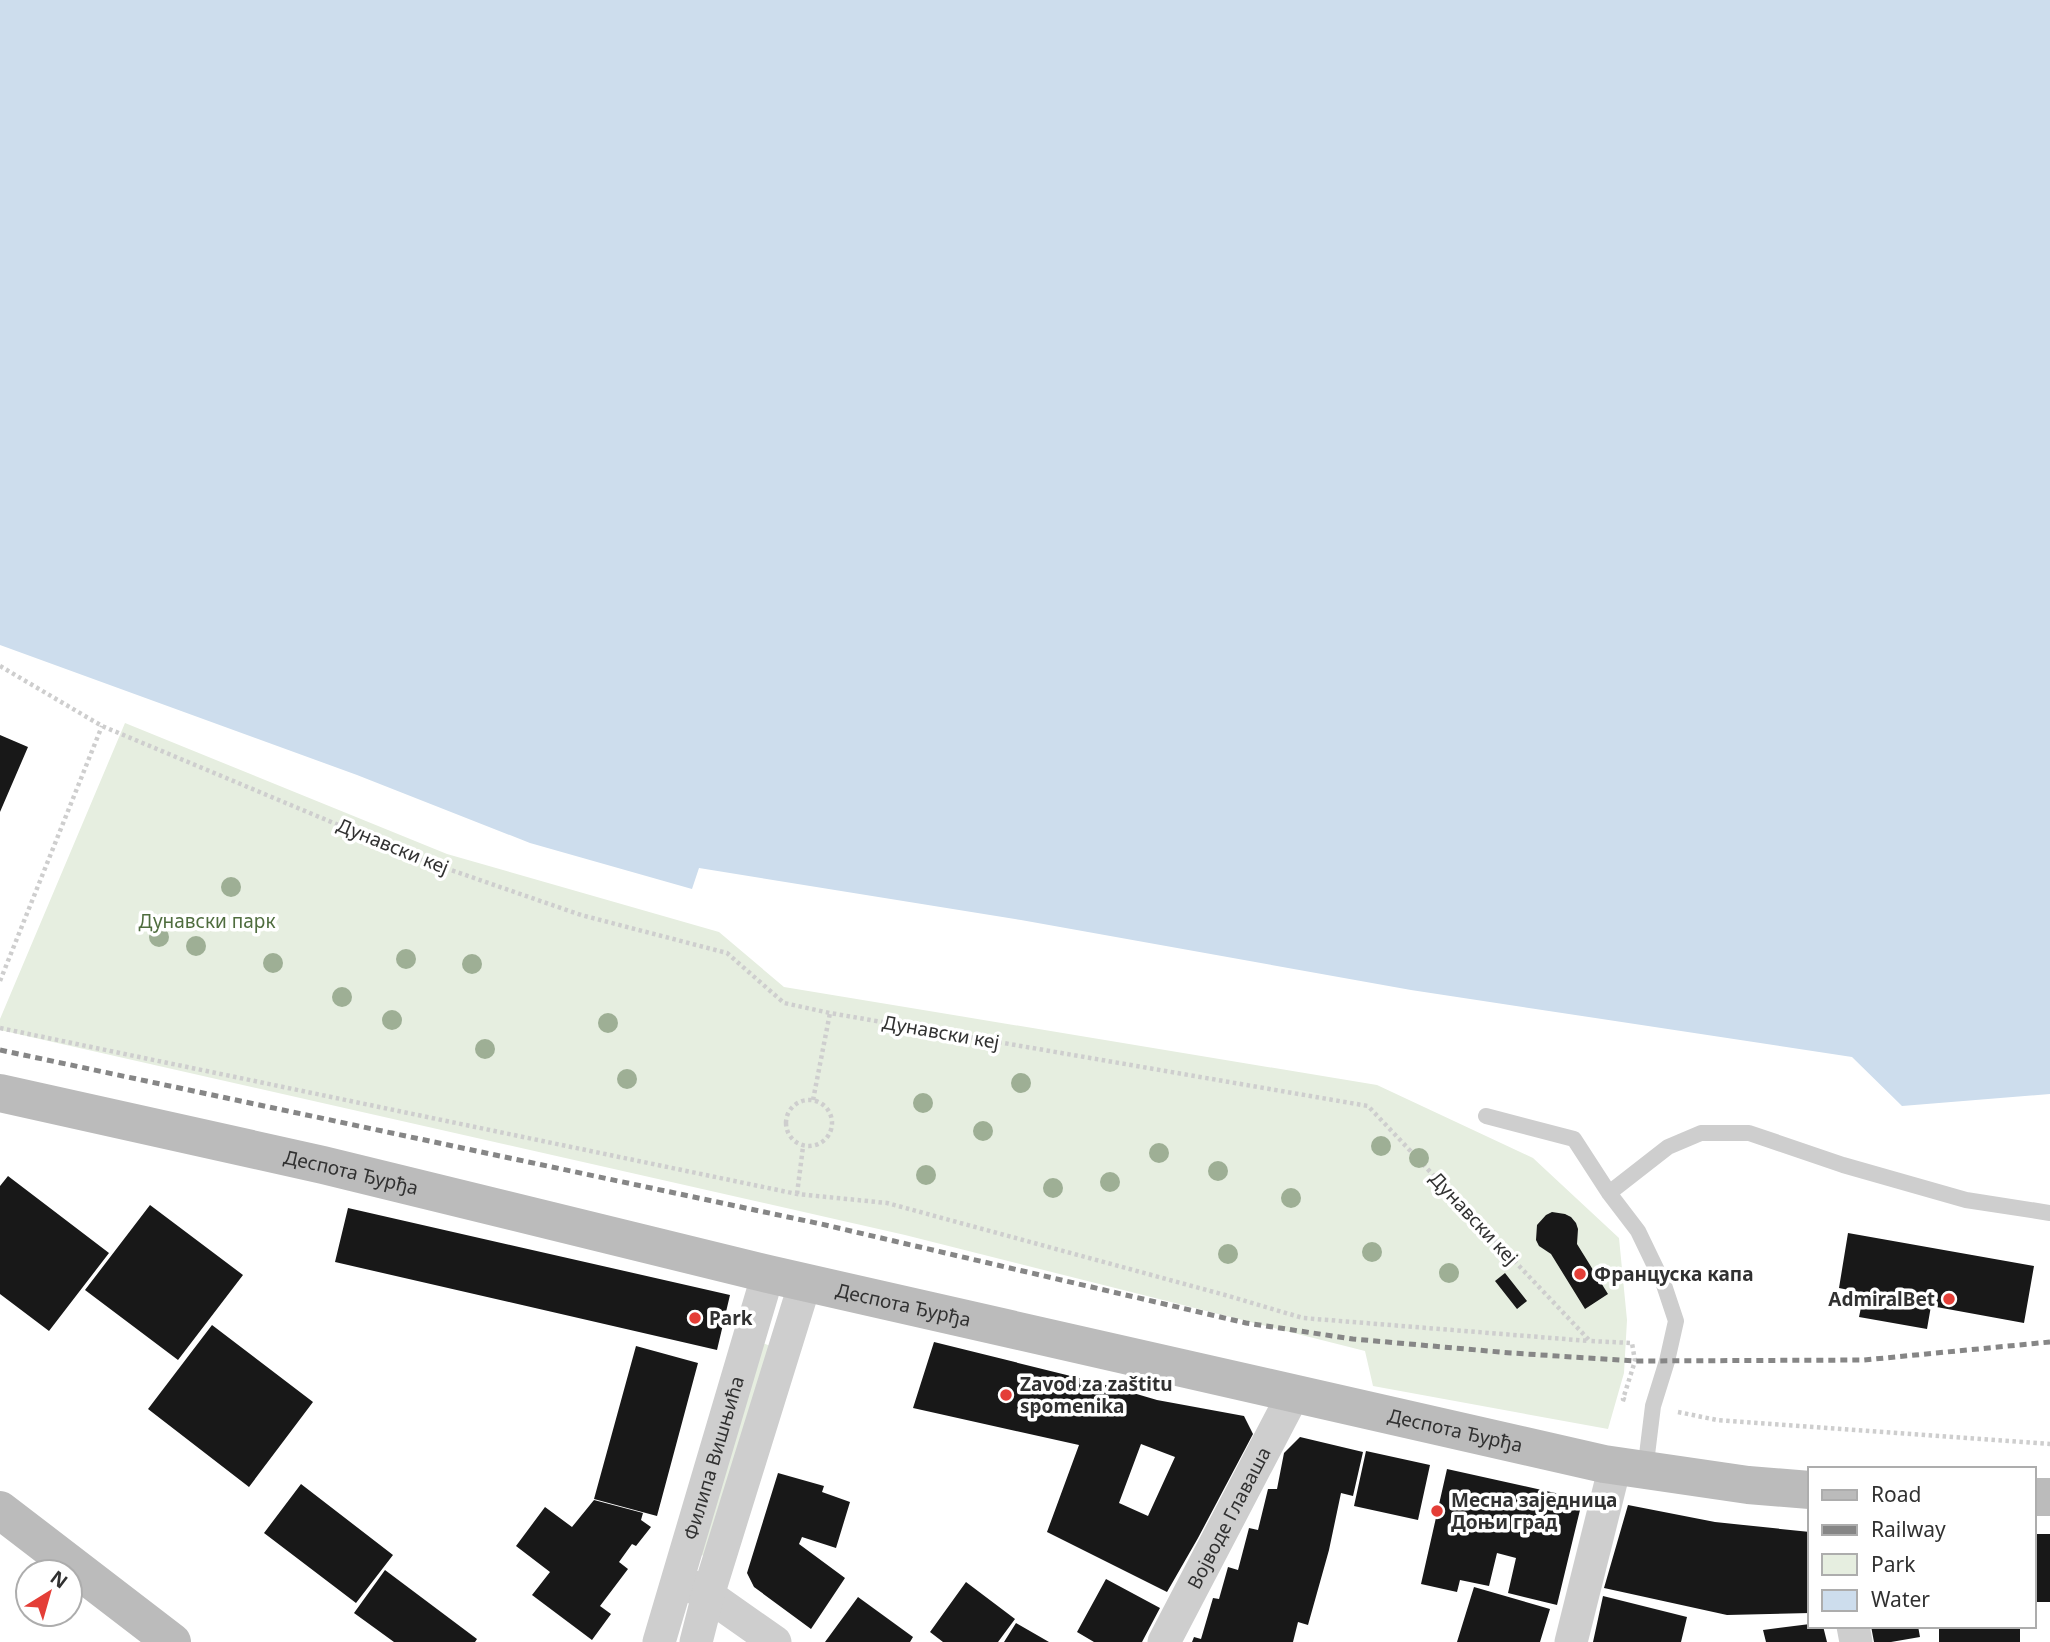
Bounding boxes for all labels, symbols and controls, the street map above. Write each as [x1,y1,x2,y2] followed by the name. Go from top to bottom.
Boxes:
[333,812,453,880] street label: Дунавски кеј
[139,908,275,934] park label: Дунавски парк
[880,1009,1002,1055] street label: Дунавски кеј
[281,1144,421,1201] street label: Деспота Ђурђа
[1424,1166,1524,1270] street label: Дунавски кеј
[1594,1261,1754,1287] place label: Француска капа
[1572,1266,1588,1282] marker: Француска капа
[834,1277,973,1333] street label: Деспота Ђурђа
[1828,1286,1935,1312] place label: AdmiralBet
[1941,1291,1957,1307] marker: AdmiralBet
[709,1305,753,1331] place label: Park
[687,1310,703,1326] marker: Park
[1020,1371,1173,1419] place label: Zavod za zaštitu spomenika
[677,1373,750,1543] street label: Филипа Вишњића
[998,1387,1014,1403] marker: Zavod za zaštitu spomenika
[1385,1402,1525,1458] street label: Деспота Ђурђа
[1181,1442,1277,1594] street label: Војводе Главаша
[1808,1467,2036,1628] legend
[1871,1480,1921,1508] text: Road
[1451,1487,1617,1535] place label: Месна заједница Доњи град
[1429,1503,1445,1519] marker: Месна заједница Доњи град
[1871,1515,1946,1543] text: Railway
[1871,1550,1916,1578] text: Park
[14,1558,84,1628] north arrow
[45,1564,73,1594] text: N
[1871,1585,1930,1613] text: Water

